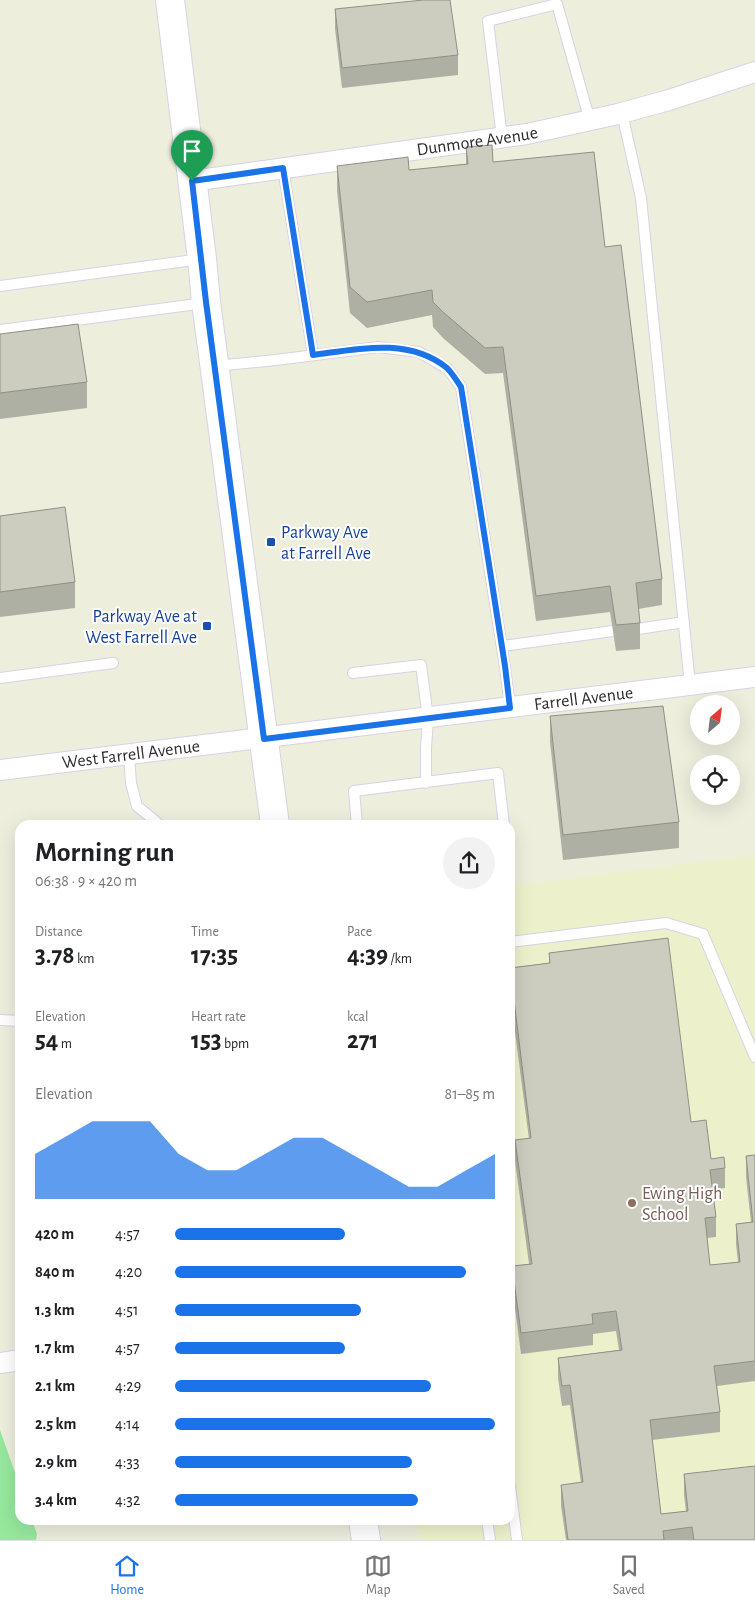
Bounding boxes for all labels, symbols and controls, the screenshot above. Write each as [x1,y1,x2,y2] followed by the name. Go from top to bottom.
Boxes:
[415,124,540,159] street label: Dunmore Avenue
[171,130,213,181] pin
[178,137,206,165] icon: arrive
[281,524,371,563] place label: Parkway Ave at Farrell Ave
[265,536,277,548] marker: Parkway Ave at Farrell Ave
[85,608,197,647] place label: Parkway Ave at West Farrell Ave
[201,620,213,632] marker: Parkway Ave at West Farrell Ave
[533,684,634,714] street label: Farrell Avenue
[690,695,740,745] north arrow
[690,695,740,805] map controls
[61,737,201,772] street label: West Farrell Avenue
[690,755,740,805] button: locate
[443,837,495,889] button: share
[35,839,175,867] text: Morning run
[35,873,137,889] text: 06:38 · 9 × 420 m
[35,925,82,939] text: Distance
[191,925,219,939] text: Time
[347,925,372,939] text: Pace
[35,943,75,968] text: 3.78
[191,943,238,968] text: 17:35
[347,943,388,968] text: 4:39
[75,952,95,966] text: km
[388,952,412,966] text: /km
[35,1010,86,1024] text: Elevation
[191,1010,246,1024] text: Heart rate
[347,1010,368,1024] text: kcal
[35,1028,58,1053] text: 54
[191,1028,222,1053] text: 153
[347,1028,379,1053] text: 271
[58,1037,72,1051] text: m
[222,1037,249,1051] text: bpm
[35,1086,93,1102] text: Elevation
[445,1086,495,1102] text: 81–85 m
[642,1185,722,1224] place label: Ewing High School
[626,1197,638,1209] marker: Ewing High School
[35,1226,74,1242] text: 420 m
[115,1226,140,1242] text: 4:57
[35,1264,75,1280] text: 840 m
[115,1264,142,1280] text: 4:20
[35,1302,75,1318] text: 1.3 km
[115,1302,139,1318] text: 4:51
[35,1340,75,1356] text: 1.7 km
[115,1340,140,1356] text: 4:57
[35,1378,75,1394] text: 2.1 km
[115,1378,141,1394] text: 4:29
[35,1416,76,1432] text: 2.5 km
[115,1416,140,1432] text: 4:14
[35,1454,77,1470] text: 2.9 km
[115,1454,140,1470] text: 4:33
[35,1492,77,1508] text: 3.4 km
[115,1492,140,1508] text: 4:32
[110,1552,144,1599] tab: Home
[364,1552,392,1599] tab: Map
[613,1552,645,1599] tab: Saved

